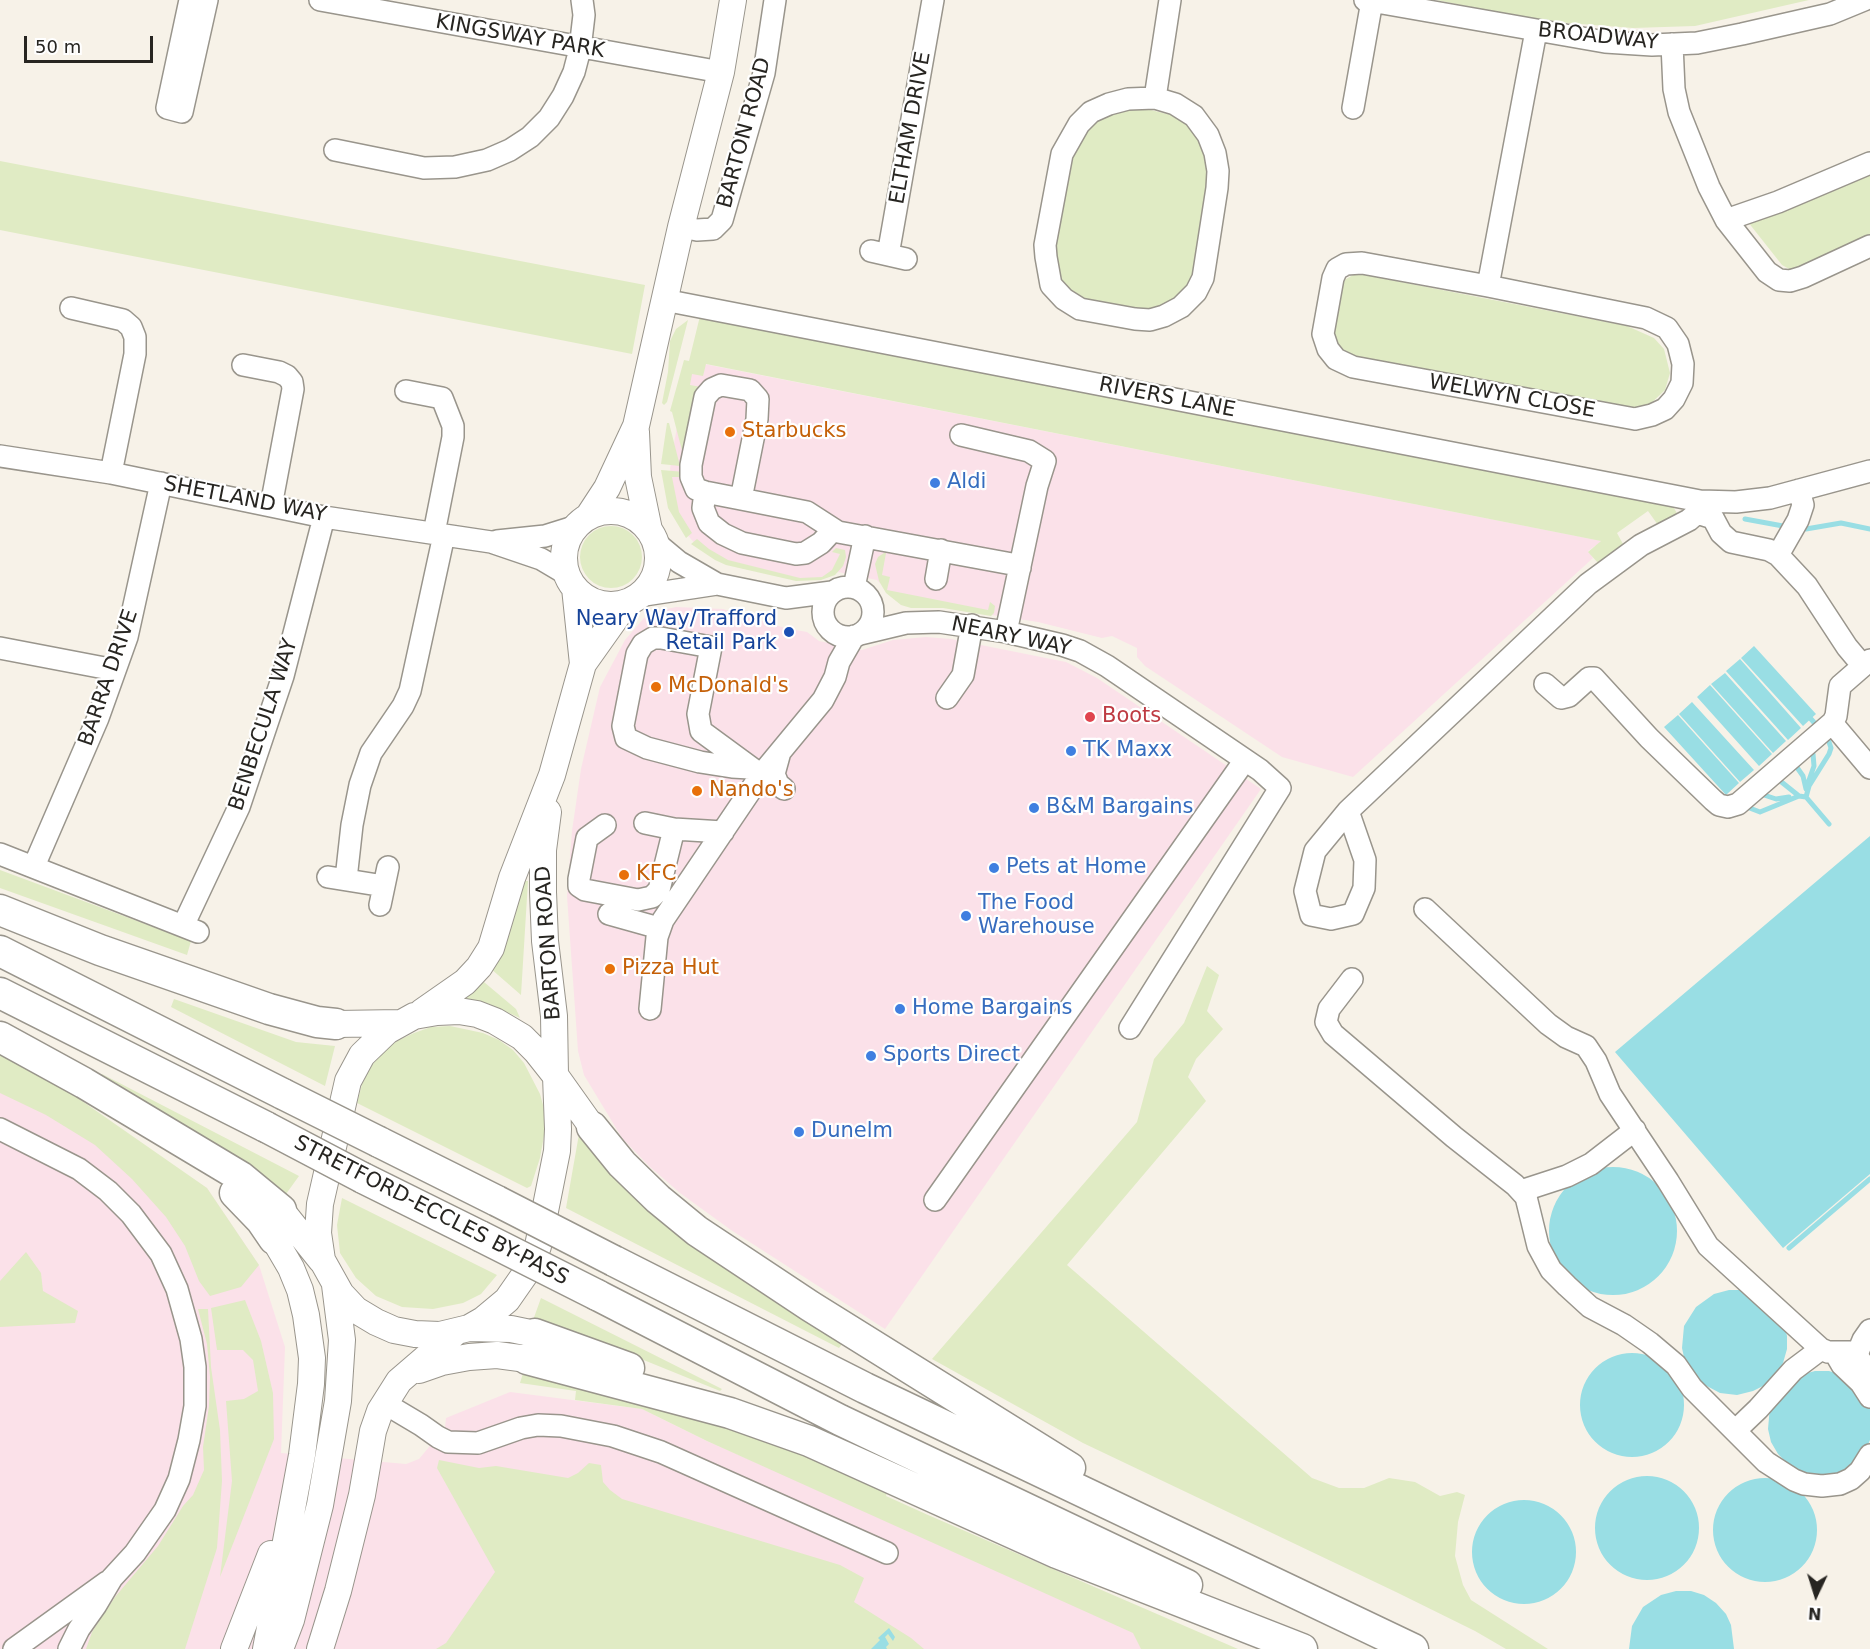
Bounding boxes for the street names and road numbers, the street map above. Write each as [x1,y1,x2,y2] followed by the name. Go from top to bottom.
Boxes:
[434,10,606,64] street label: KINGSWAY PARK
[1537,18,1659,56] street label: BROADWAY
[885,50,937,206] street label: ELTHAM DRIVE
[713,55,777,211] street label: BARTON ROAD
[1427,370,1597,424] street label: WELWYN CLOSE
[1097,372,1237,424] street label: RIVERS LANE
[161,472,329,528] street label: SHETLAND WAY
[74,606,144,750] street label: BARRA DRIVE
[949,612,1073,662] street label: NEARY WAY
[224,636,304,814] street label: BENBECULA WAY
[531,865,567,1021] street label: BARTON ROAD
[289,1131,573,1291] street label: STRETFORD-ECCLES BY-PASS

